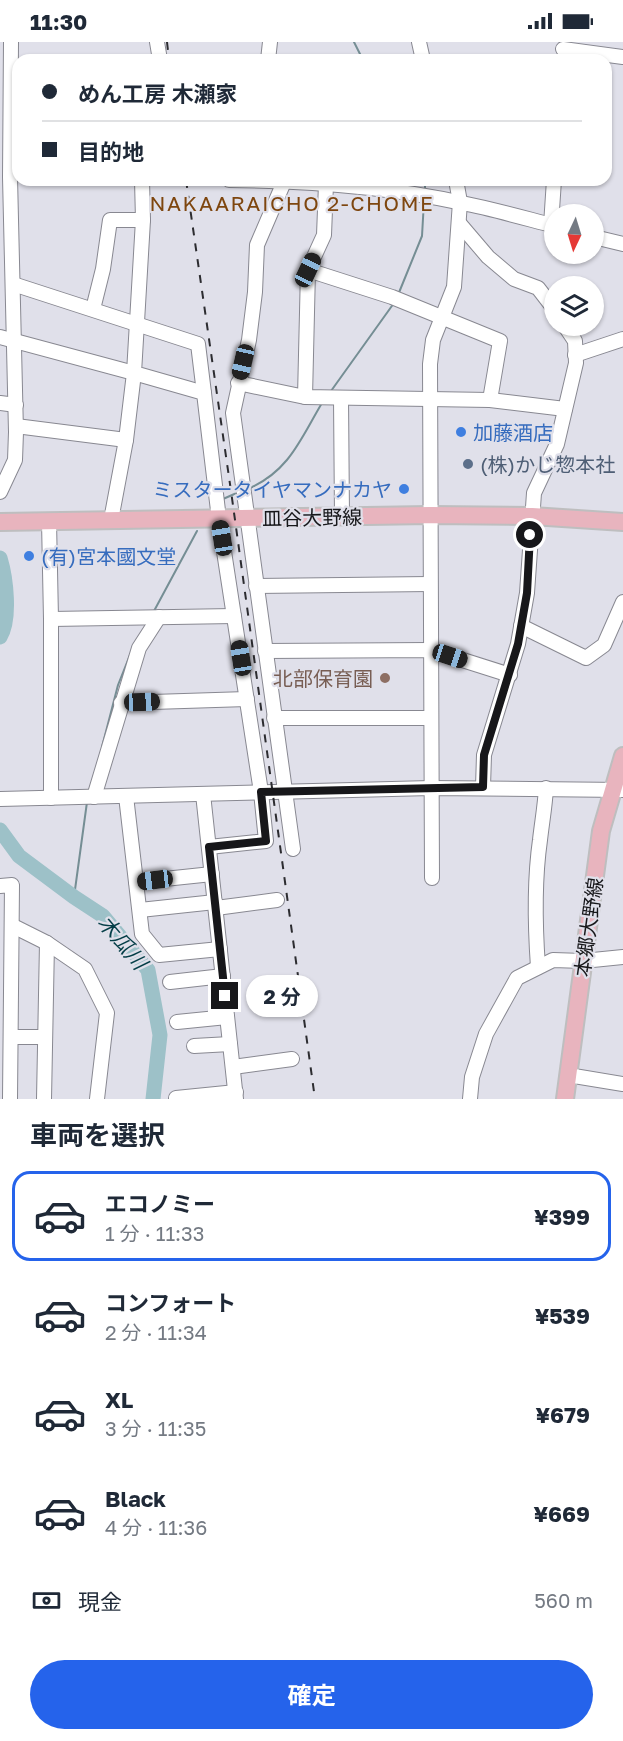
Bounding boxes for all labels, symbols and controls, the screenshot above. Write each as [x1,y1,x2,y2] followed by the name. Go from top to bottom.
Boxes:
[30,8,87,35] text: 11:30
[78,80,238,107] text: めん工房 木瀬家
[78,138,144,165] text: 目的地
[150,190,434,216] district label: NAKAARAICHO 2-CHOME
[544,204,604,264] north arrow
[544,204,604,336] map controls
[292,250,324,290] car
[544,276,604,336] button: layers
[230,342,256,382] car
[473,420,553,444] place label: 加藤酒店
[454,425,468,439] marker: 加藤酒店
[480,452,615,476] place label: (株)かじ惣本社
[461,457,475,471] marker: (株)かじ惣本社
[153,477,392,501] place label: ミスタータイヤマンナカヤ
[397,482,411,496] marker: ミスタータイヤマンナカヤ
[262,504,362,530] street label: 皿谷大野線
[210,519,234,557] car
[516,521,543,548] route start
[41,544,176,568] place label: (有)宮本國文堂
[22,549,36,563] marker: (有)宮本國文堂
[229,639,253,677] car
[430,642,470,670] car
[273,666,373,690] place label: 北部保育園
[378,671,392,685] marker: 北部保育園
[124,692,160,712] car
[136,869,174,891] car
[569,876,607,978] street label: 本郷大野線
[93,910,154,976] water label: 木瓜川
[246,975,318,1017] callout: 2 分
[211,982,238,1009] route end
[263,984,301,1008] text: 2 分
[30,1119,165,1151] text: 車両を選択
[33,1189,87,1243] icon: car
[105,1190,215,1217] text: エコノミー
[534,1203,590,1230] text: ¥399
[105,1221,205,1245] text: 1 分 · 11:33
[33,1288,87,1342] icon: car
[105,1289,236,1316] text: コンフォート
[535,1302,590,1329] text: ¥539
[105,1320,207,1344] text: 2 分 · 11:34
[105,1386,133,1413] text: XL
[33,1387,87,1441] icon: car
[536,1401,590,1428] text: ¥679
[105,1416,206,1440] text: 3 分 · 11:35
[105,1485,166,1512] text: Black
[33,1486,87,1540] icon: car
[534,1500,590,1527] text: ¥669
[105,1515,207,1539] text: 4 分 · 11:36
[30,1584,63,1617] icon: cash
[78,1588,122,1615] text: 現金
[534,1588,593,1612] text: 560 m
[30,1660,593,1729] button: 確定

